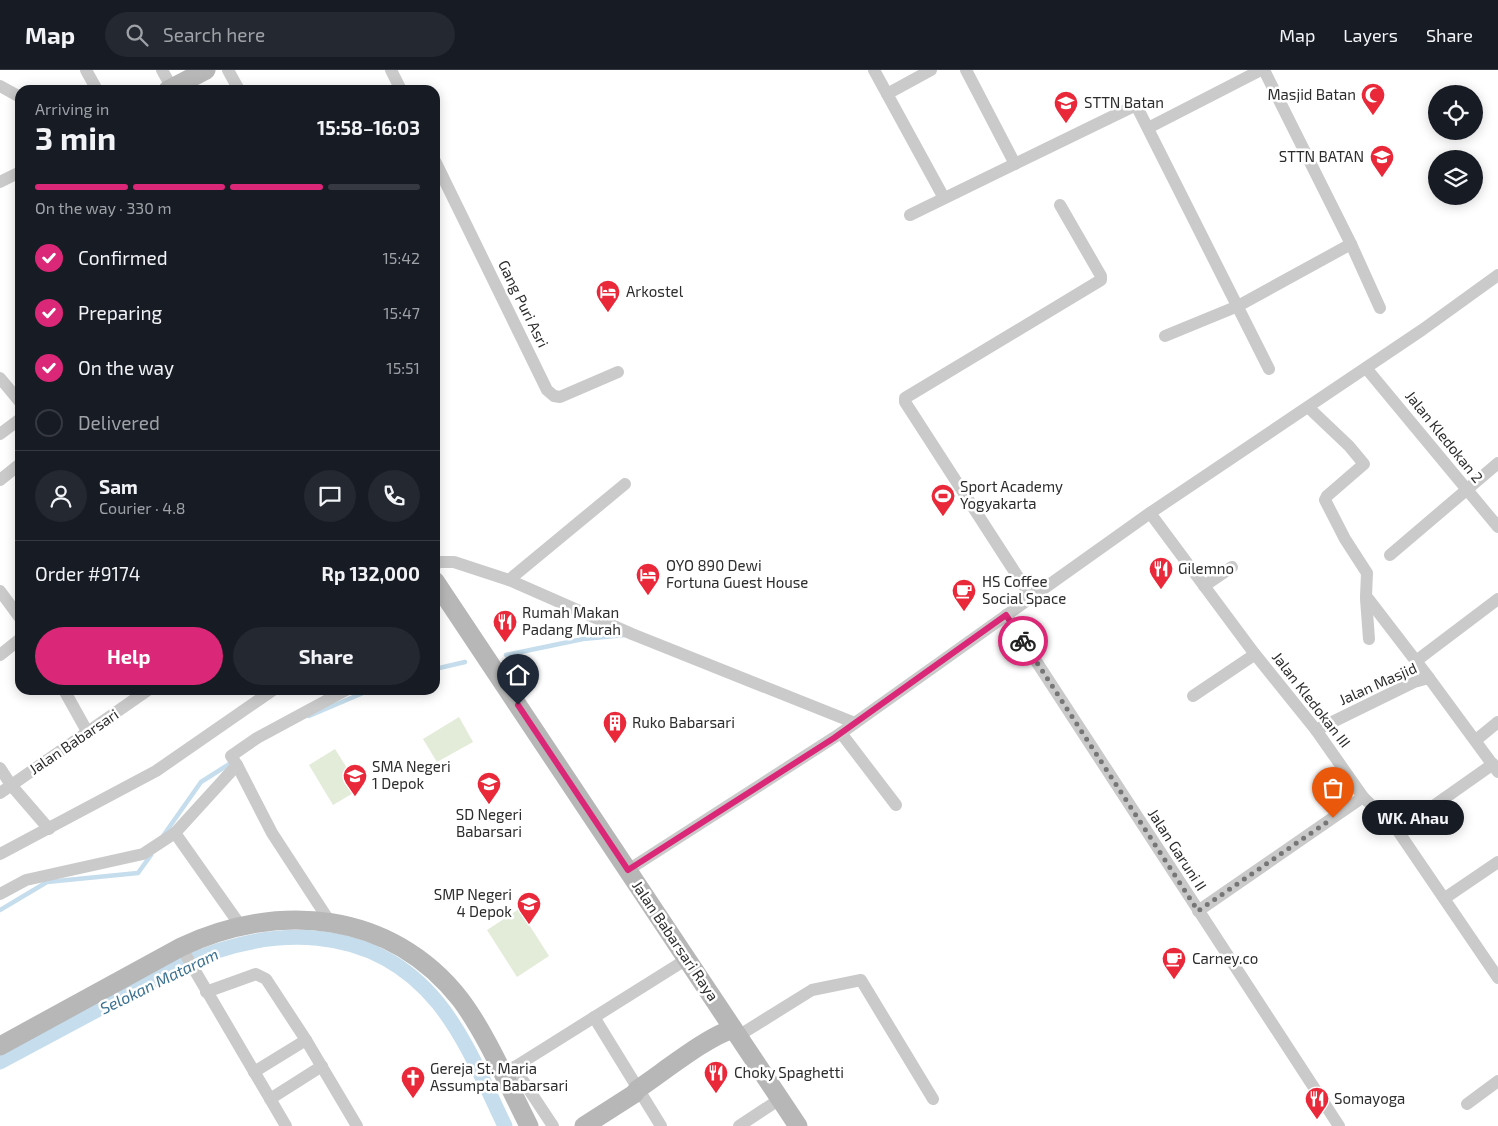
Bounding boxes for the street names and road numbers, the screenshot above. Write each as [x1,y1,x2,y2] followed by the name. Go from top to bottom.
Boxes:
[495,257,553,350] street label: Gang Puri Asri
[1402,387,1487,486] street label: Jalan Kledokan 2
[1269,648,1355,751] street label: Jalan Kledokan III
[1336,658,1420,709] street label: Jalan Masjid
[25,705,122,778] street label: Jalan Babarsari
[1145,805,1211,894] street label: Jalan Garuni II
[629,877,723,1004] street label: Jalan Babarsari Raya

